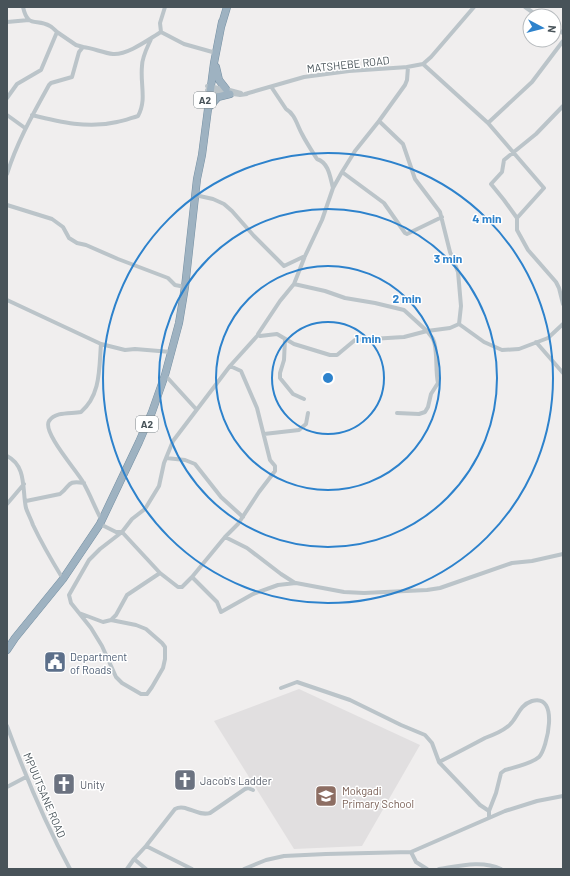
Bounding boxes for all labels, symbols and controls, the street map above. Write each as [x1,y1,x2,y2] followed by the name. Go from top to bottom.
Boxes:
[522,8,562,48] north arrow
[546,25,559,34] text: N
[306,53,390,75] street label: MATSHEBE ROAD
[194,92,216,108] road number: A2
[472,211,502,225] text: 4 min
[434,251,462,265] text: 3 min
[393,291,421,305] text: 2 min
[355,331,381,345] text: 1 min
[321,371,335,385] centre of rings
[136,416,158,432] road number: A2
[42,649,68,675] public building icon: Department of Roads
[70,650,127,676] place label: Department of Roads
[21,751,69,840] street label: MPUUTSANE ROAD
[172,767,198,793] church icon: Jacob's Ladder
[51,771,77,797] church icon: Unity
[200,774,272,787] place label: Jacob's Ladder
[80,778,105,791] place label: Unity
[313,783,339,809] school or university icon: Mokgadi Primary School
[342,784,414,810] place label: Mokgadi Primary School

